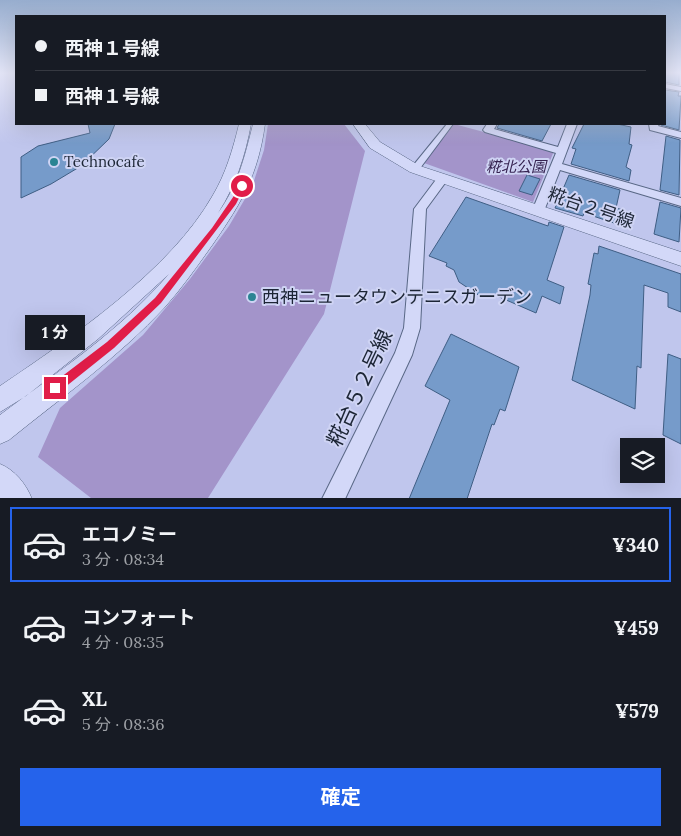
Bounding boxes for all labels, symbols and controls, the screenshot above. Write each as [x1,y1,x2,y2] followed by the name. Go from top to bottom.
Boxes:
[65,36,160,60] text: 西神１号線
[65,84,160,108] text: 西神１号線
[64,152,145,171] place label: Technocafe
[48,156,60,168] marker: Technocafe
[486,157,548,176] park label: 糀北公園
[231,175,253,197] route start
[545,182,637,233] street label: 糀台２号線
[262,285,532,308] place label: 西神ニュータウンテニスガーデン
[246,291,258,303] marker: 西神ニュータウンテニスガーデン
[25,316,85,350] callout: 1 分
[42,322,68,342] text: 1 分
[321,325,398,451] street label: 糀台５２号線
[44,377,66,399] route end
[620,438,665,483] map controls
[620,438,665,483] button: layers
[22,522,67,567] icon: car
[82,522,177,546] text: エコノミー
[612,533,659,557] text: ¥340
[82,549,164,569] text: 3 分 · 08:34
[22,605,67,650] icon: car
[82,605,195,629] text: コンフォート
[614,616,659,640] text: ¥459
[82,632,164,652] text: 4 分 · 08:35
[82,687,107,711] text: XL
[22,688,67,733] icon: car
[615,699,659,723] text: ¥579
[82,714,164,734] text: 5 分 · 08:36
[20,768,661,826] button: 確定

